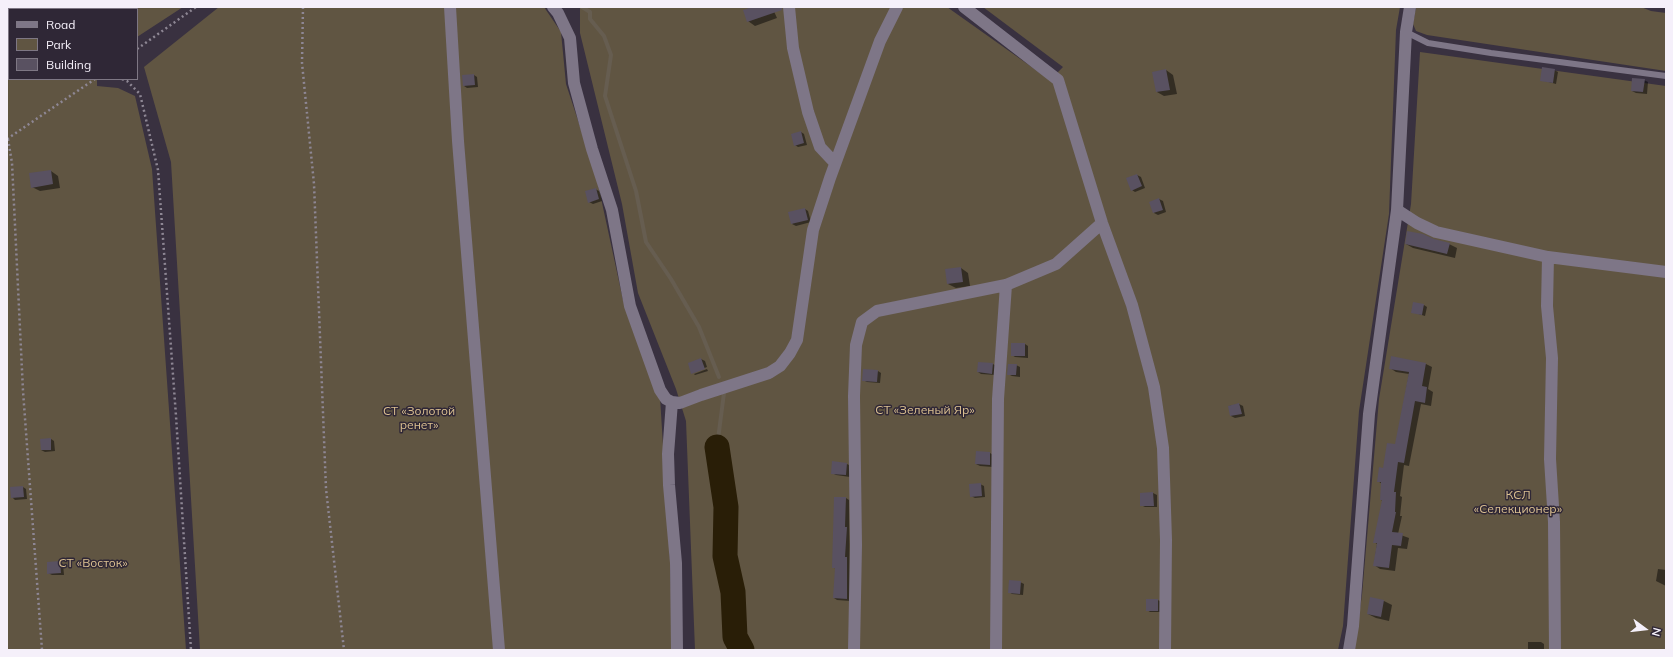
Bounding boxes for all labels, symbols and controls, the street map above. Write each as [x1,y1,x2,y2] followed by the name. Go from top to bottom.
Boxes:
[8,8,138,80] legend
[46,17,75,32] text: Road
[46,37,71,52] text: Park
[46,57,91,72] text: Building
[875,403,975,417] park label: СТ «Зеленый Яр»
[383,404,455,432] park label: СТ «Золотой ренет»
[1474,488,1562,516] park label: КСЛ «Селекционер»
[58,556,128,570] park label: СТ «Восток»
[1625,609,1665,649] north arrow
[1649,626,1664,638] text: N

